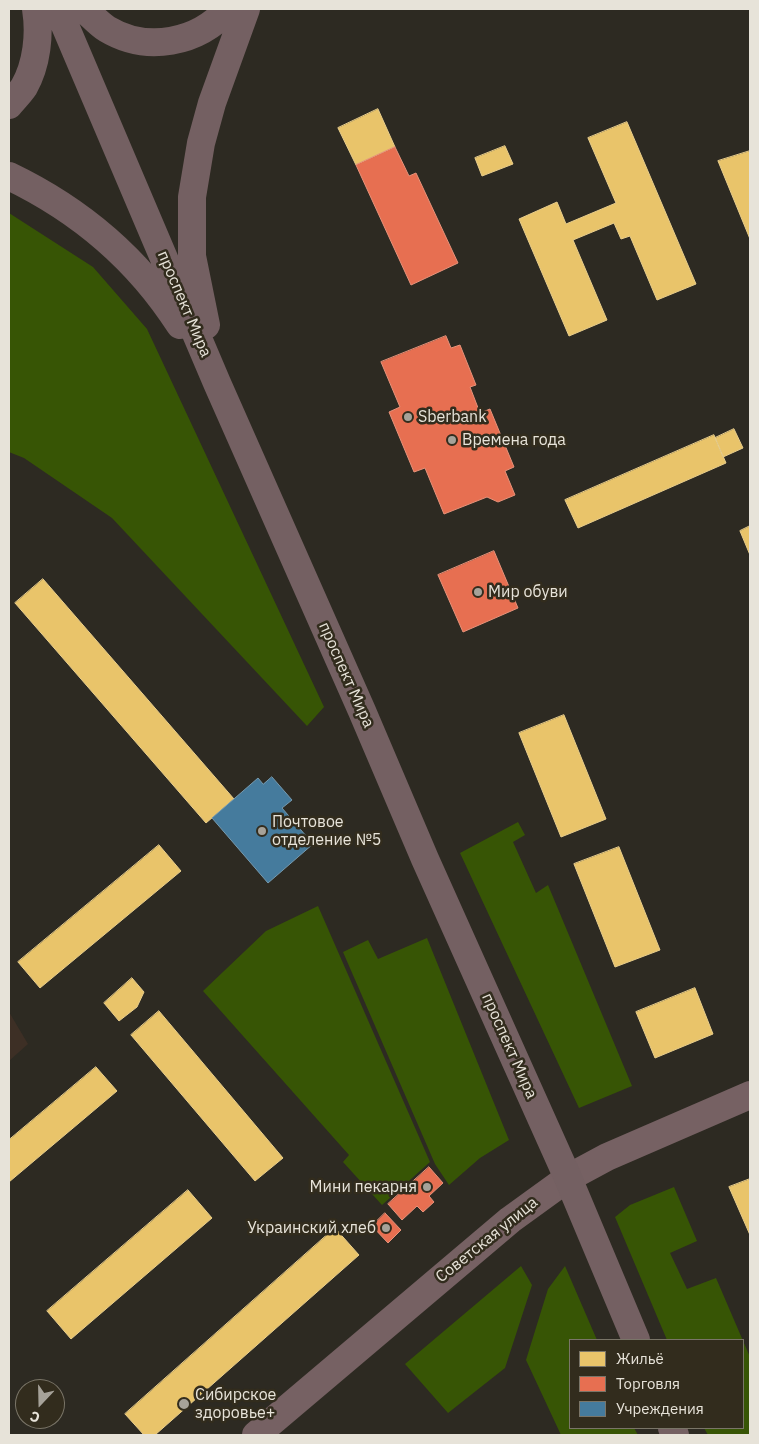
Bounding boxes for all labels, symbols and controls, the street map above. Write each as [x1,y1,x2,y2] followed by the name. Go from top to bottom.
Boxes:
[153,248,215,360] street label: проспект Мира
[418,407,487,427] place label: Sberbank
[402,411,414,423] marker: Sberbank
[462,430,566,450] place label: Времена года
[446,434,458,446] marker: Времена года
[488,582,568,602] place label: Мир обуви
[472,586,484,598] marker: Мир обуви
[314,619,378,731] street label: проспект Мира
[272,812,381,850] place label: Почтовое отделение №5
[256,825,268,837] marker: Почтовое отделение №5
[477,990,541,1102] street label: проспект Мира
[310,1177,417,1197] place label: Мини пекарня
[421,1181,433,1193] marker: Мини пекарня
[432,1193,542,1287] street label: Советская улица
[247,1218,376,1238] place label: Украинский хлеб
[380,1222,392,1234] marker: Украинский хлеб
[569,1339,744,1429] legend
[616,1349,664,1368] text: Жильё
[616,1374,680,1393] text: Торговля
[15,1379,65,1429] north arrow
[195,1385,276,1423] place label: Сибирское здоровье+
[177,1397,191,1411] marker: Сибирское здоровье+
[616,1399,704,1418] text: Учреждения
[27,1407,42,1427] text: С

